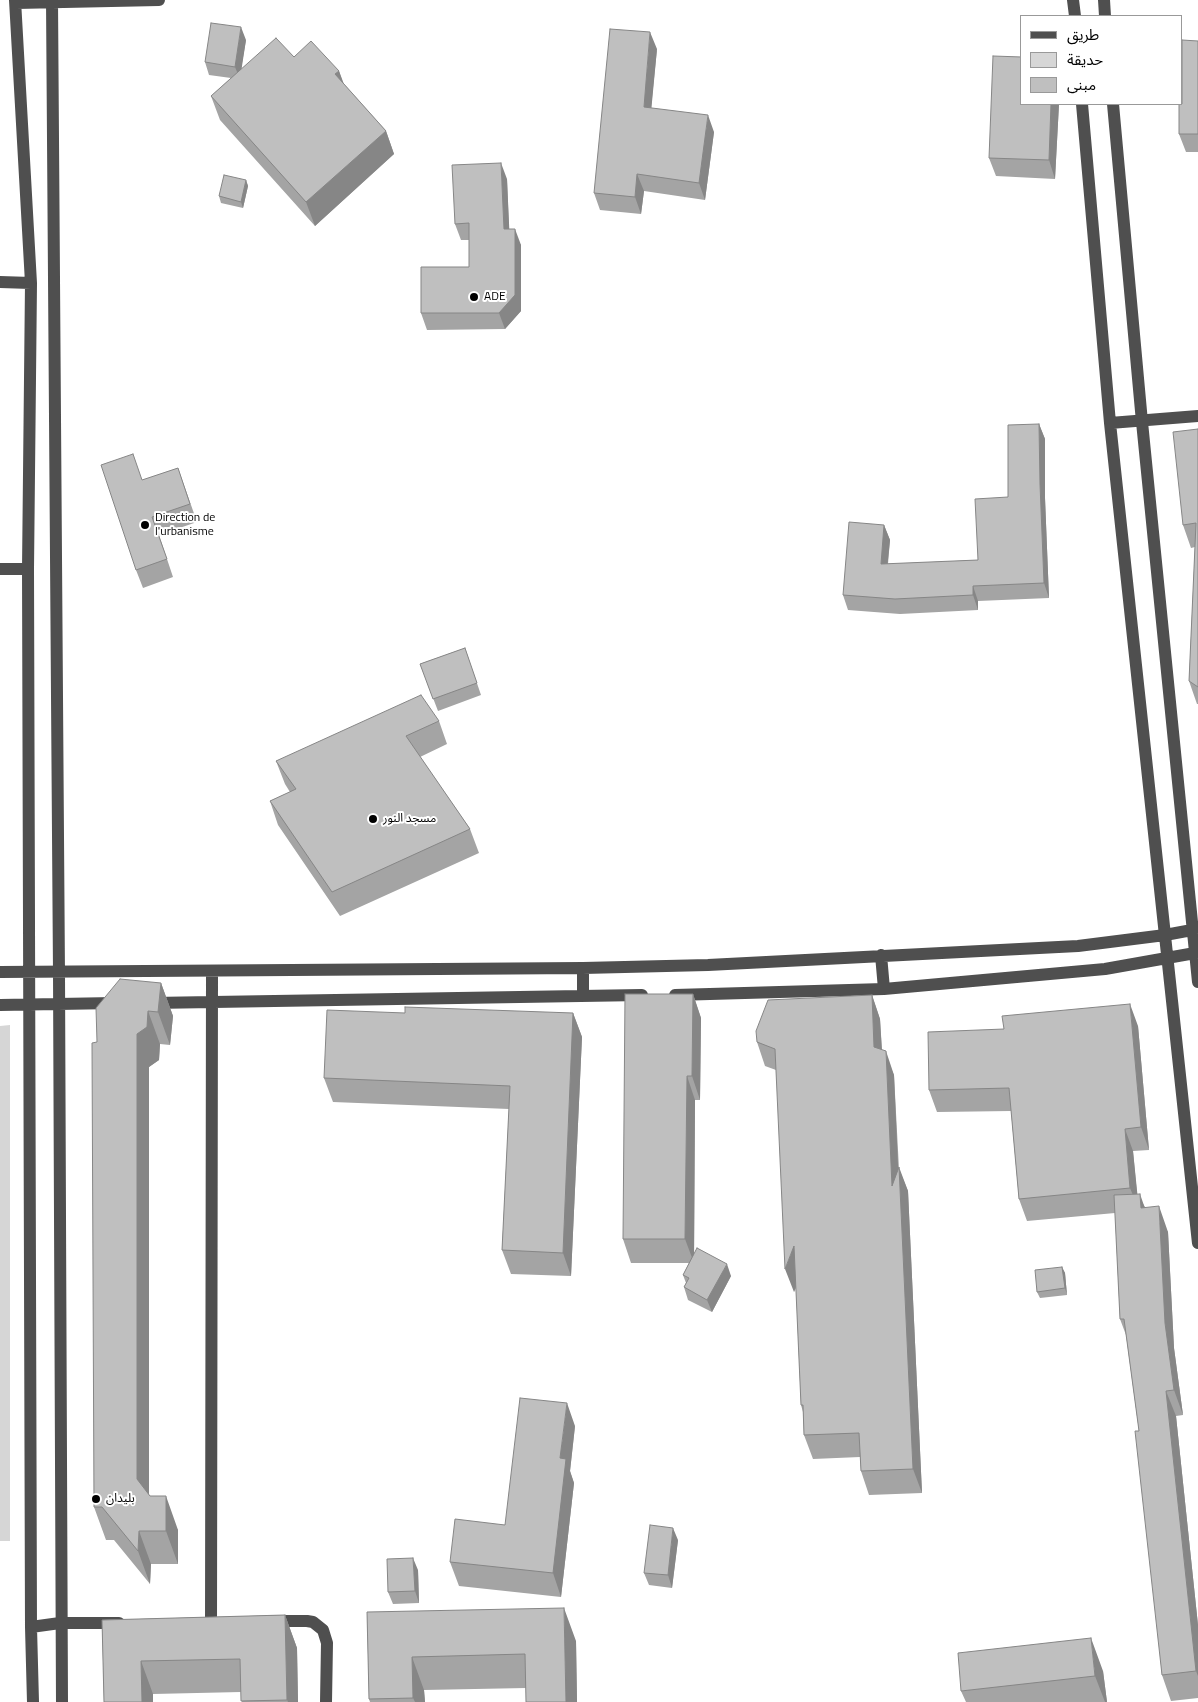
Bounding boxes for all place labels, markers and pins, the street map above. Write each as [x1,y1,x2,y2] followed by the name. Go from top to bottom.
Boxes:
[484,290,506,304] place label: ADE
[468,291,480,303] marker: ADE
[155,511,215,539] place label: Direction de l'urbanisme
[139,519,151,531] marker: Direction de l'urbanisme
[383,812,436,826] place label: مسجد النور
[367,813,379,825] marker: مسجد النور
[106,1492,135,1506] place label: بليدان
[90,1493,102,1505] marker: بليدان

